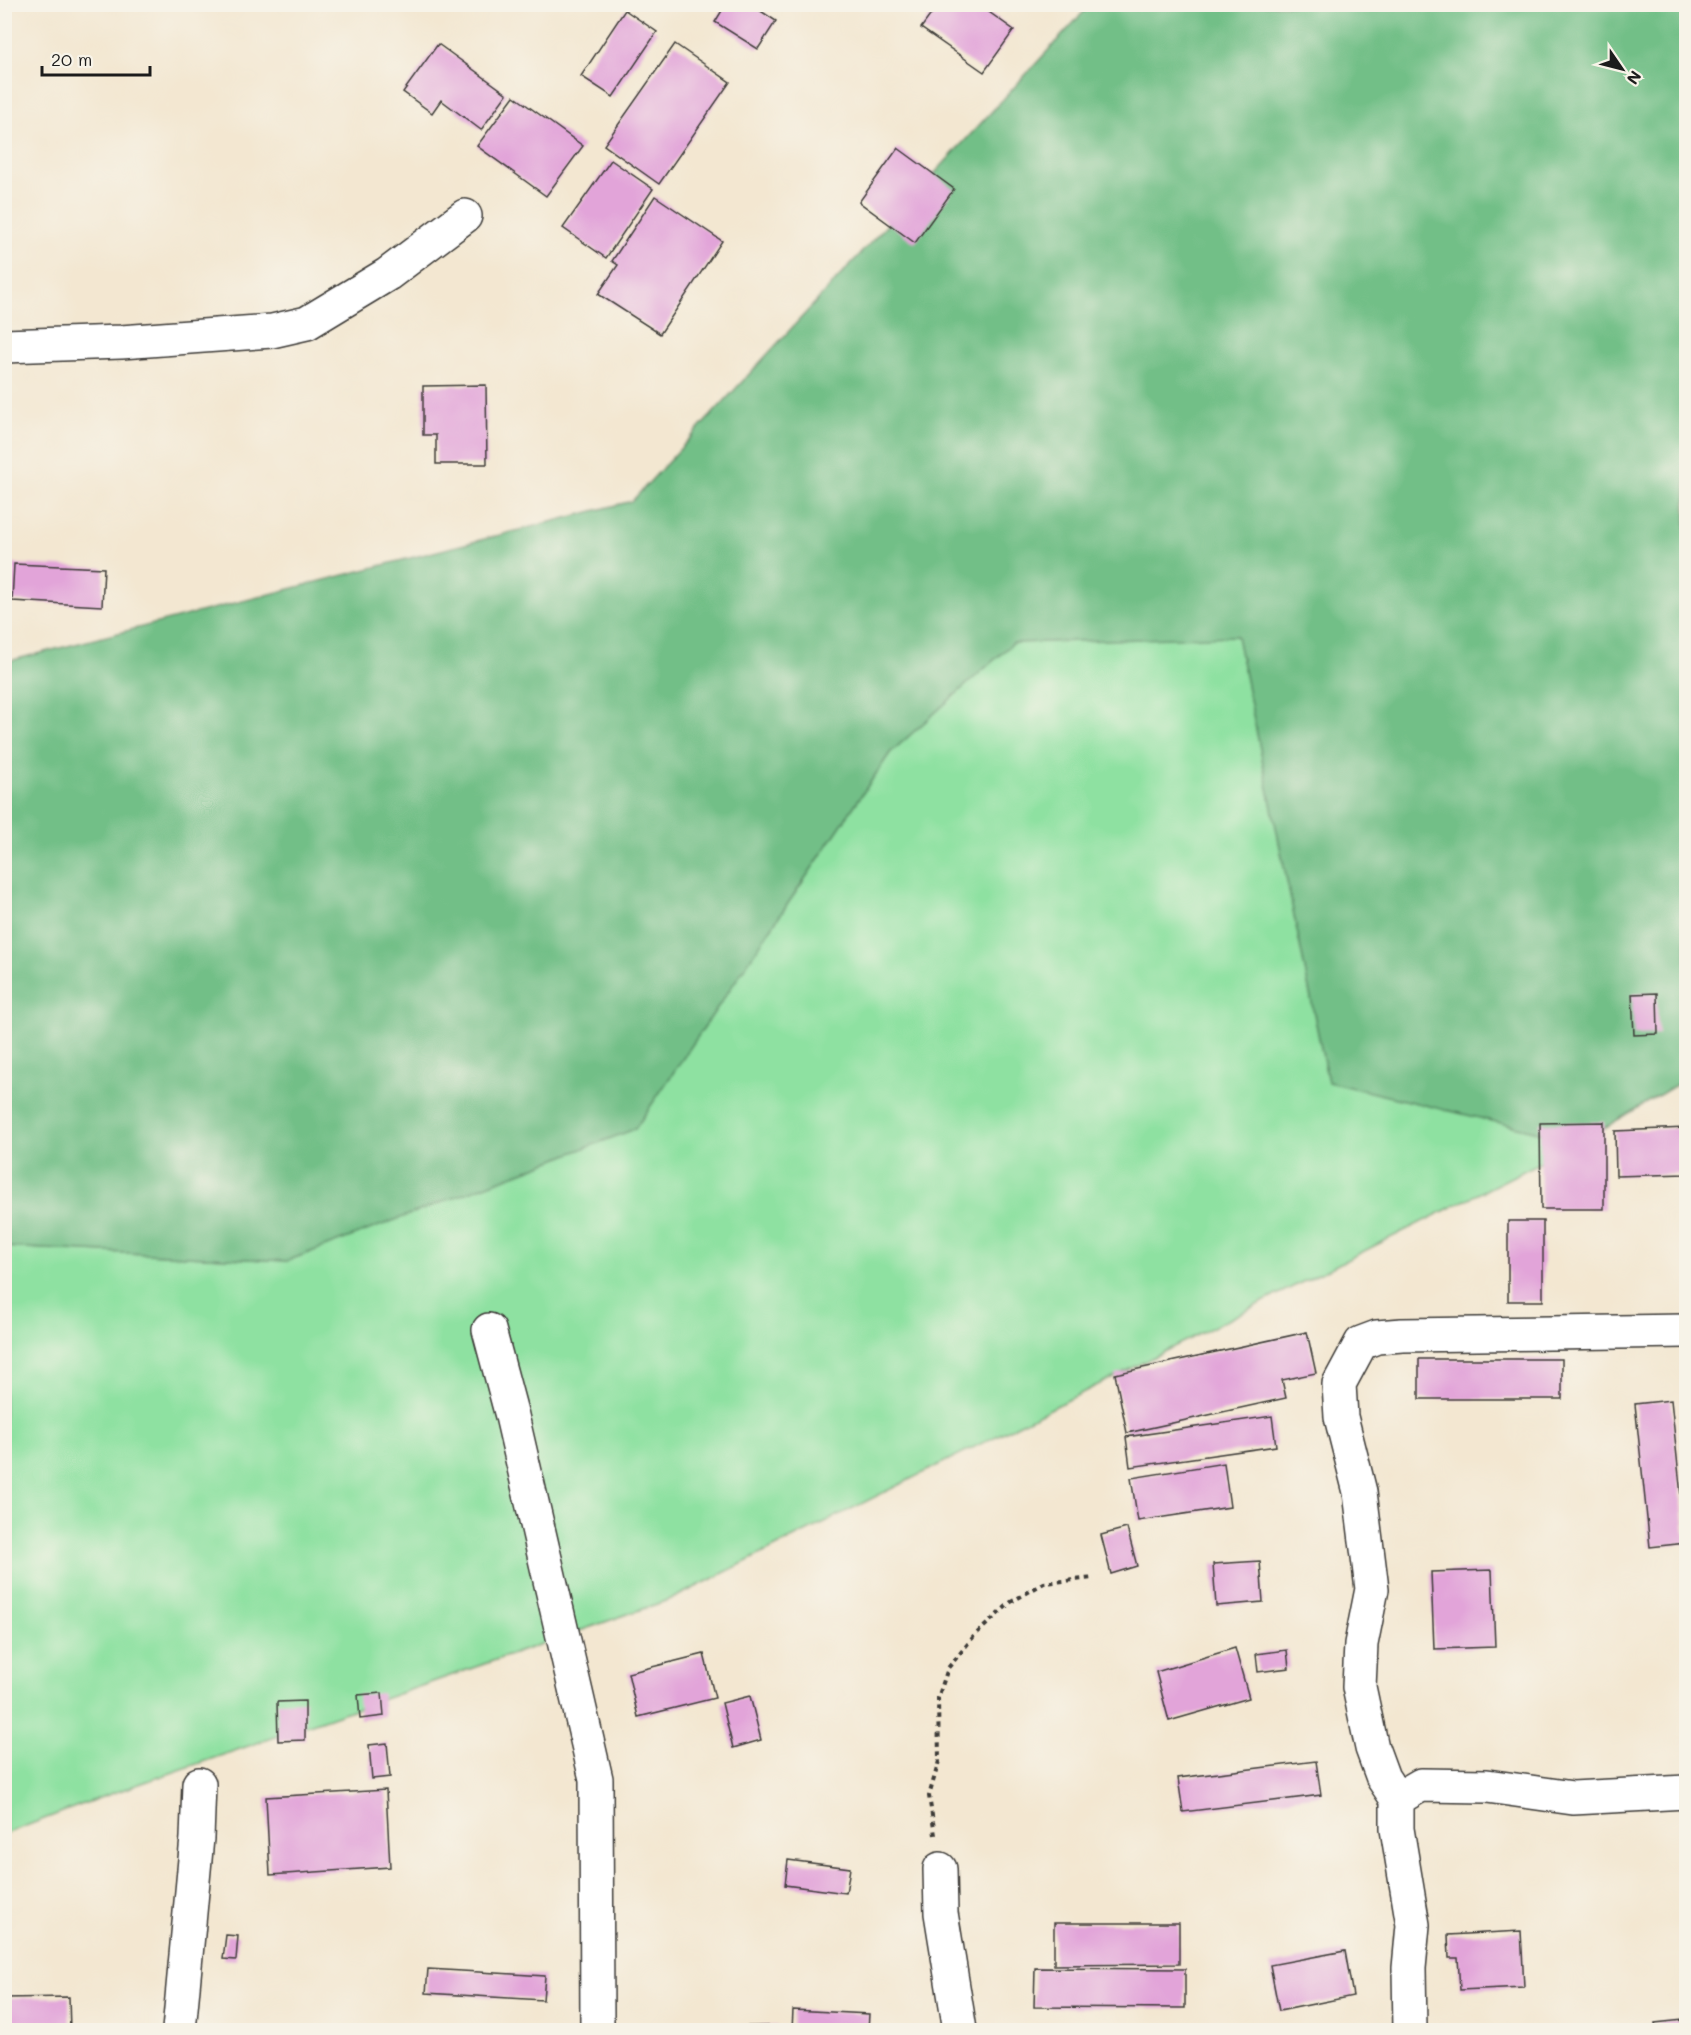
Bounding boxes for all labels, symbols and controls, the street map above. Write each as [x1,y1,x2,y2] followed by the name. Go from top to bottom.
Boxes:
[42,39,150,77] scale bar
[1592,39,1652,99] north arrow
[51,47,92,71] text: 20 m
[1623,67,1647,89] text: N

